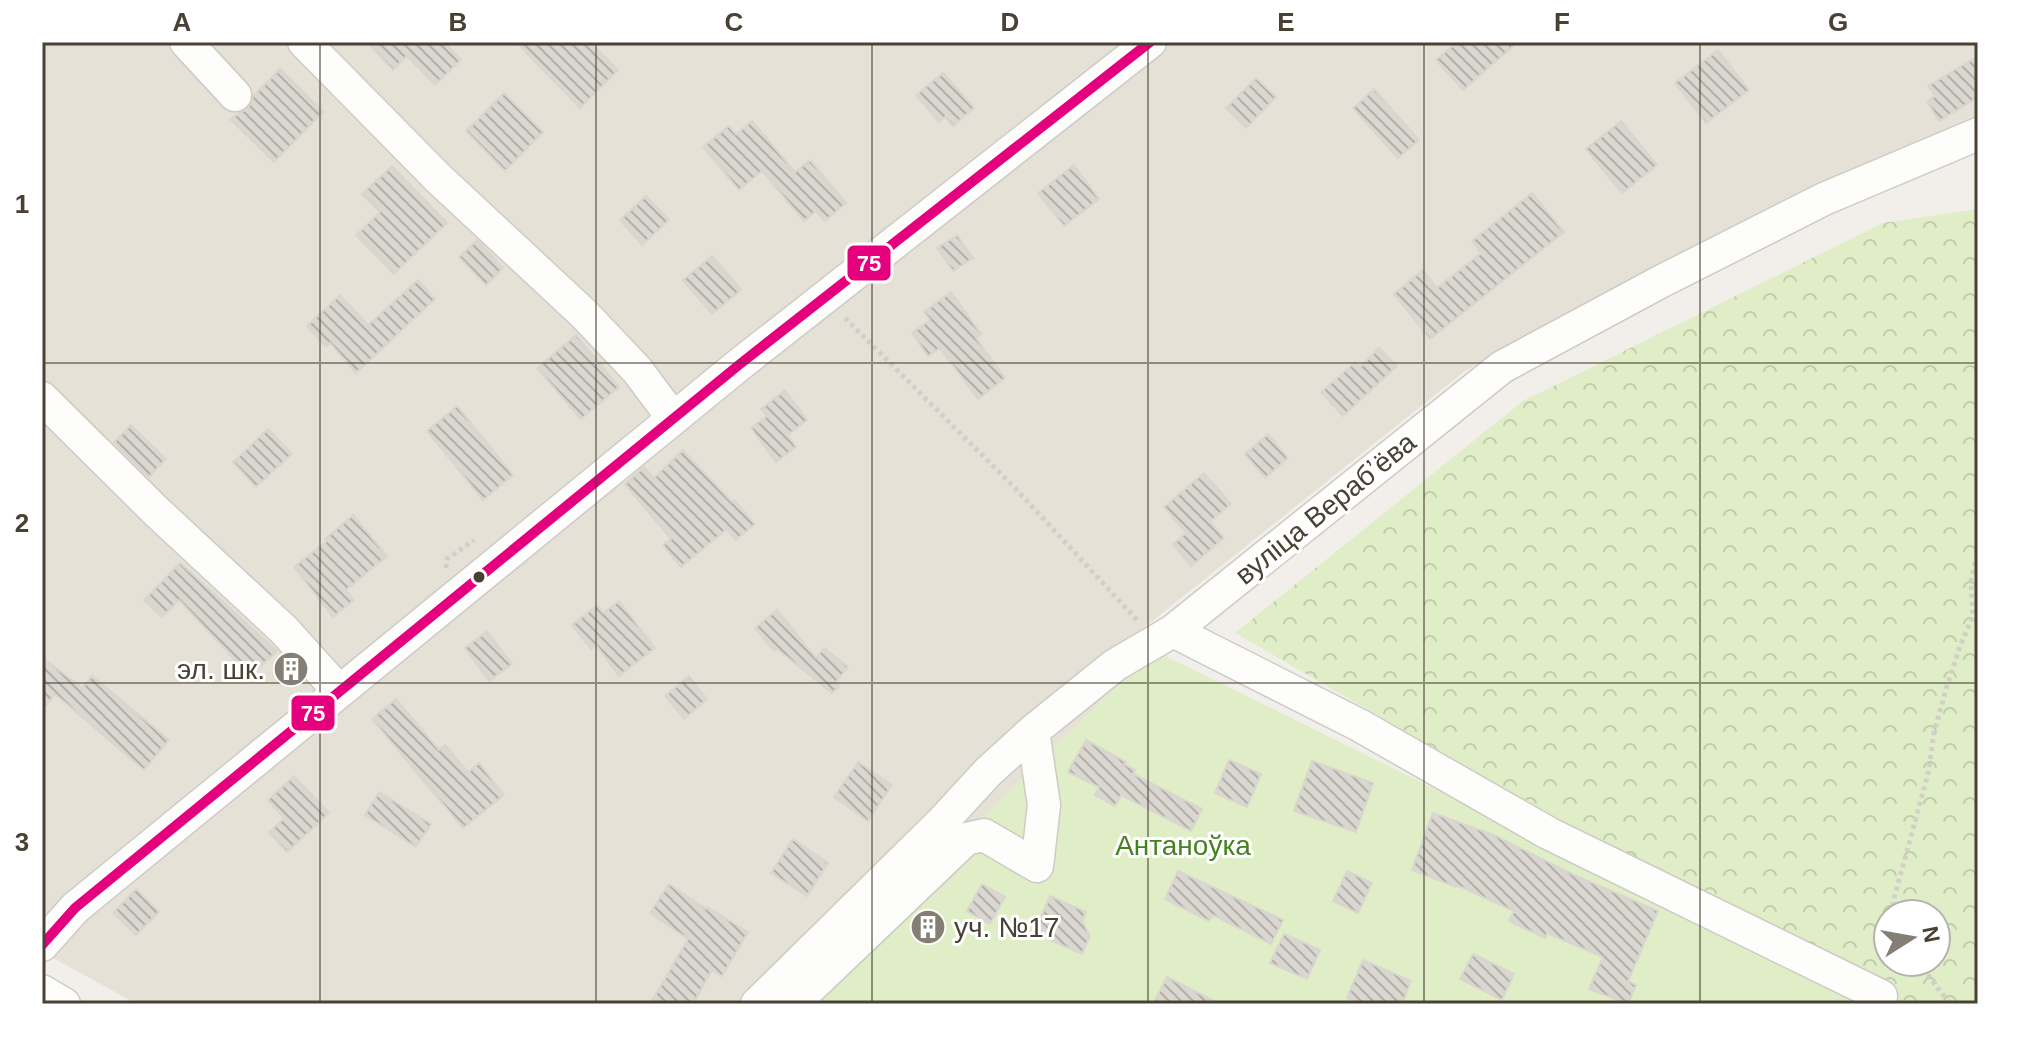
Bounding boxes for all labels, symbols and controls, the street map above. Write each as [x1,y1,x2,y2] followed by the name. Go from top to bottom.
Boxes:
[173,7,192,37] text: A
[449,7,467,37] text: B
[725,7,744,37] text: C
[1001,7,1019,37] text: D
[1277,7,1295,37] text: E
[1554,7,1570,37] text: F
[1828,7,1848,37] text: G
[15,189,29,219] text: 1
[846,244,892,282] line badge: 75
[857,251,881,276] text: 75
[1229,426,1422,591] street label: вуліца Верабʼёва
[15,508,29,538] text: 2
[471,569,487,585] unlabelled marker
[272,650,310,688] building icon: эл. шк.
[177,654,265,685] place label: эл. шк.
[290,694,336,732] line badge: 75
[301,701,325,726] text: 75
[15,827,29,857] text: 3
[1115,830,1251,861] park label: Антаноўка
[1872,898,1952,978] north arrow
[909,908,947,946] building icon: уч. №17
[954,912,1059,943] place label: уч. №17
[1917,924,1945,944] text: N

